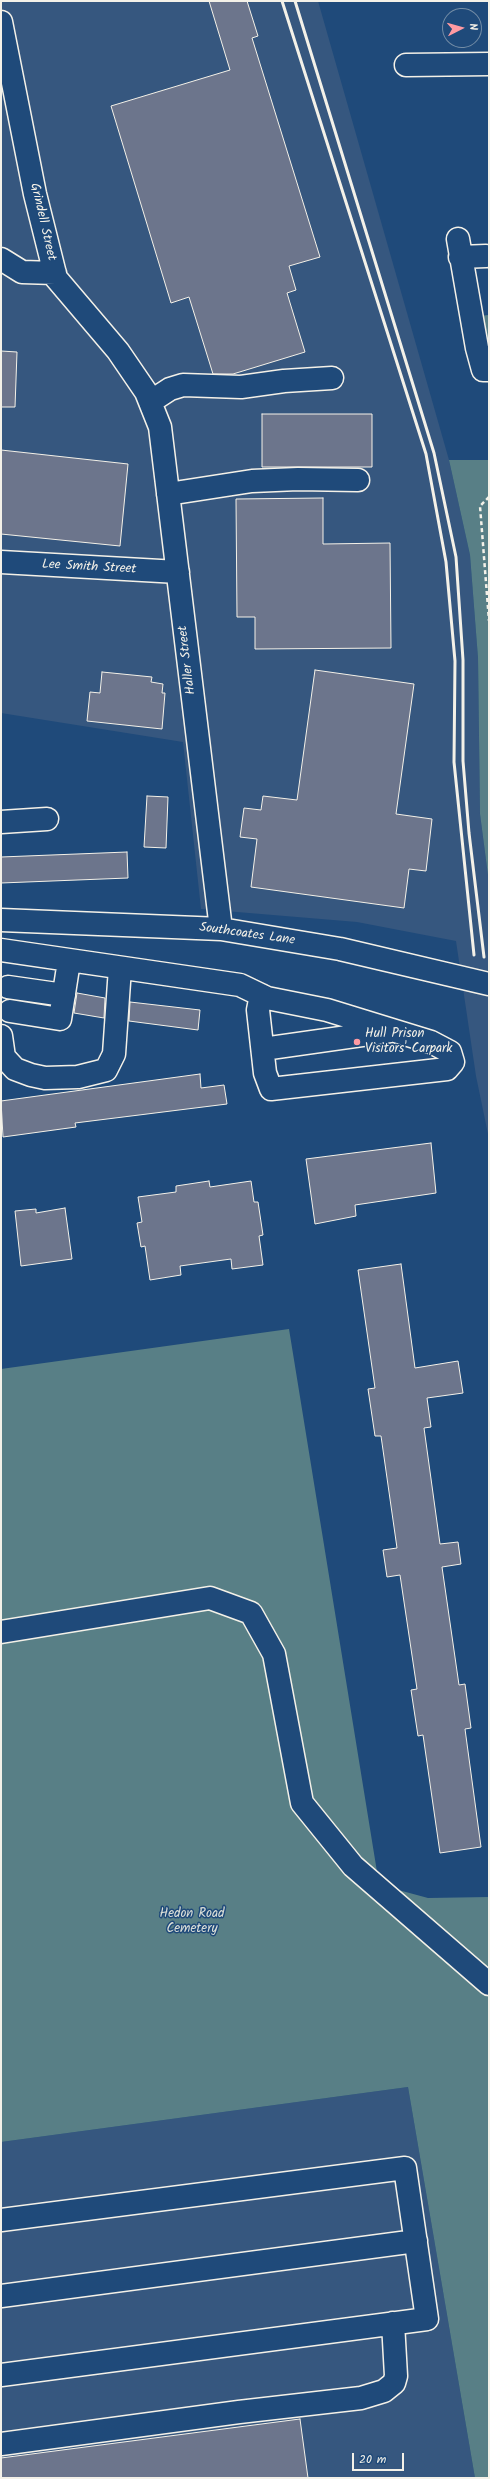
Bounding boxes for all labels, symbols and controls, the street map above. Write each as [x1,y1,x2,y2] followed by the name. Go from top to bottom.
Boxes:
[442,8,482,48] north arrow
[464,22,482,31] text: N
[25,182,59,262] street label: Grindell Street
[41,558,137,578] street label: Lee Smith Street
[176,625,200,695] street label: Haller Street
[198,921,296,949] street label: Southcoates Lane
[365,1027,452,1058] place label: Hull Prison Visitors' Carpark
[352,1037,362,1047] marker: Hull Prison Visitors' Carpark
[159,1907,225,1938] park label: Hedon Road Cemetery
[354,2445,406,2471] scale bar
[359,2450,386,2469] text: 20 m

